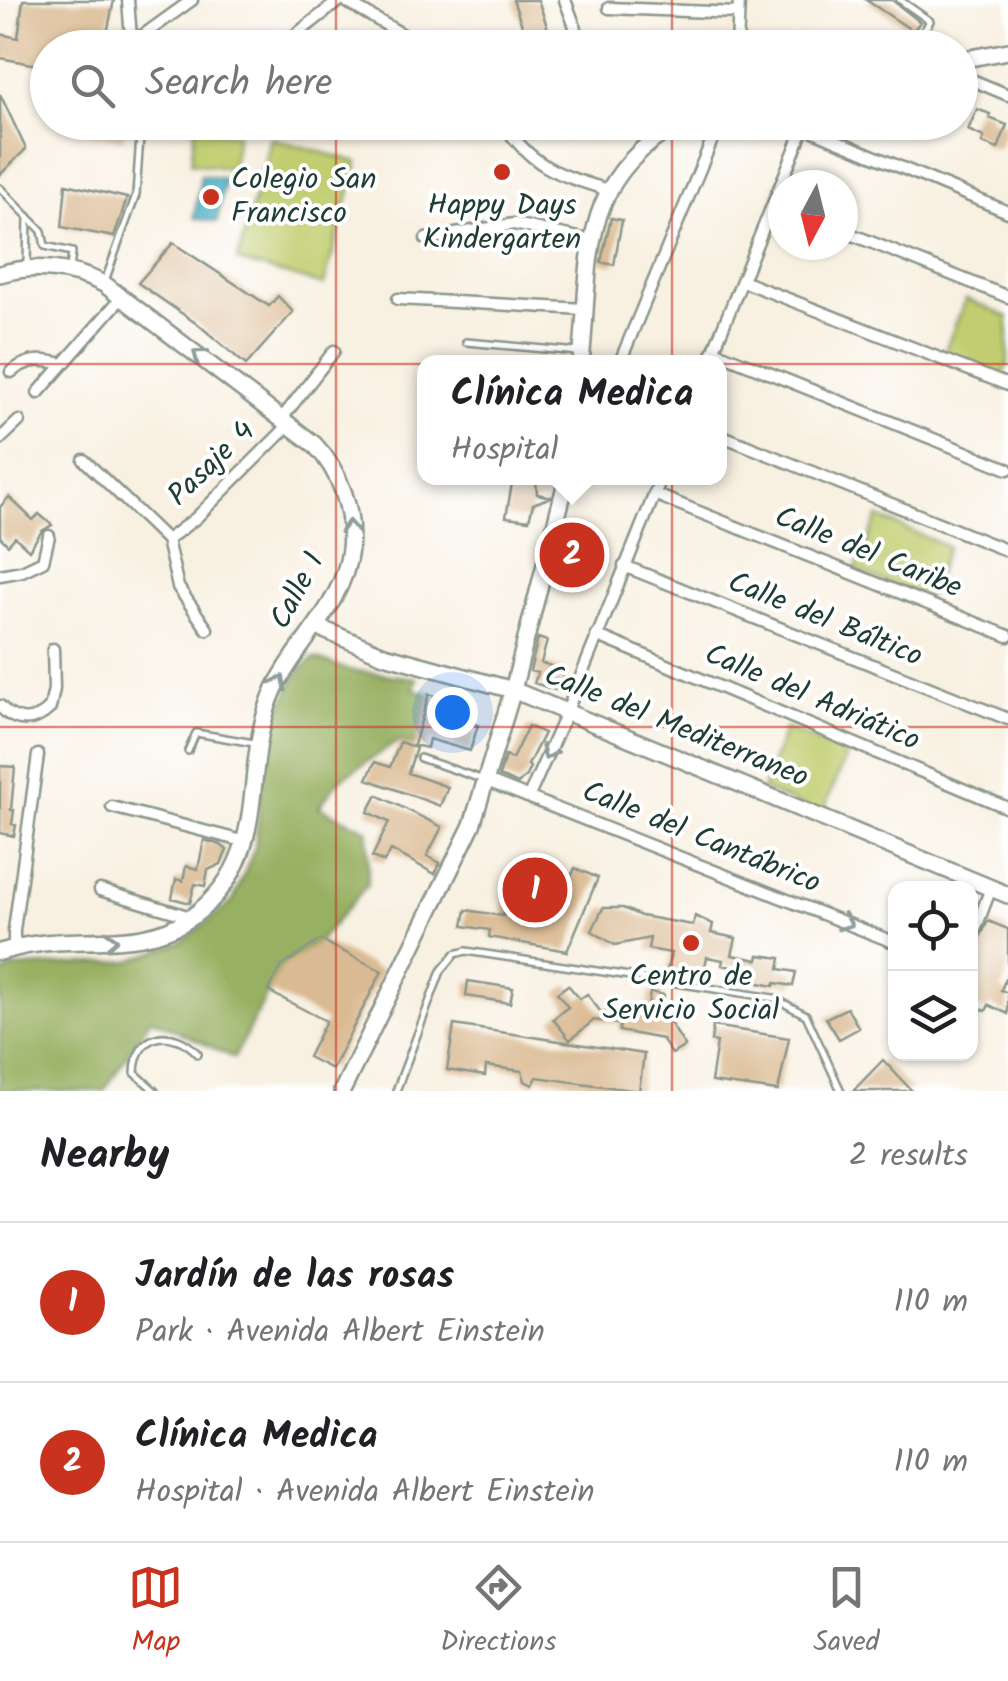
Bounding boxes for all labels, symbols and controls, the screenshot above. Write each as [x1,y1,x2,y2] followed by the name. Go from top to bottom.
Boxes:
[30,30,978,140] search box
[145,55,332,115] text: Search here
[65,58,120,113] icon: search
[231,156,376,238] place label: Colegio San Francisco
[491,161,513,183] marker: Happy Days Kindergarten
[768,170,858,260] north arrow
[423,182,581,264] place label: Happy Days Kindergarten
[200,186,222,208] marker: Colegio San Francisco
[192,349,210,366] one-way arrow
[417,355,727,485] popup
[451,365,693,425] text: Clínica Medica
[157,410,267,518] street label: Pasaje 4
[451,425,558,476] text: Hospital
[767,494,969,612] street label: Calle del Caribe
[540,518,604,592] pin: 2
[339,519,360,535] one-way arrow
[258,544,338,638] street label: Calle 1
[720,559,930,681] street label: Calle del Báltico
[697,631,927,765] street label: Calle del Adriático
[536,652,816,802] street label: Calle del Mediterraneo
[268,674,287,692] one-way arrow
[427,687,478,738] your location
[540,743,560,761] one-way arrow
[574,768,828,908] street label: Calle del Cantábrico
[502,852,568,928] pin: 1
[888,881,978,1061] map controls
[888,881,978,971] button: locate
[837,912,854,932] one-way arrow
[103,930,119,951] one-way arrow
[680,932,702,954] marker: Centro de Servicio Social
[603,953,779,1035] place label: Centro de Servicio Social
[888,971,978,1061] button: layers
[40,1123,169,1190] text: Nearby
[849,1131,968,1182] text: 2 results
[135,1247,454,1307] text: Jardín de las rosas
[68,1277,77,1328] text: 1
[894,1277,968,1328] text: 110 m
[135,1307,545,1358] text: Park · Avenida Albert Einstein
[135,1407,378,1467] text: Clínica Medica
[63,1437,82,1488] text: 2
[894,1437,968,1488] text: 110 m
[135,1467,595,1518] text: Hospital · Avenida Albert Einstein
[128,1560,183,1665] tab: Map
[440,1560,556,1665] tab: Directions
[813,1560,880,1665] tab: Saved

